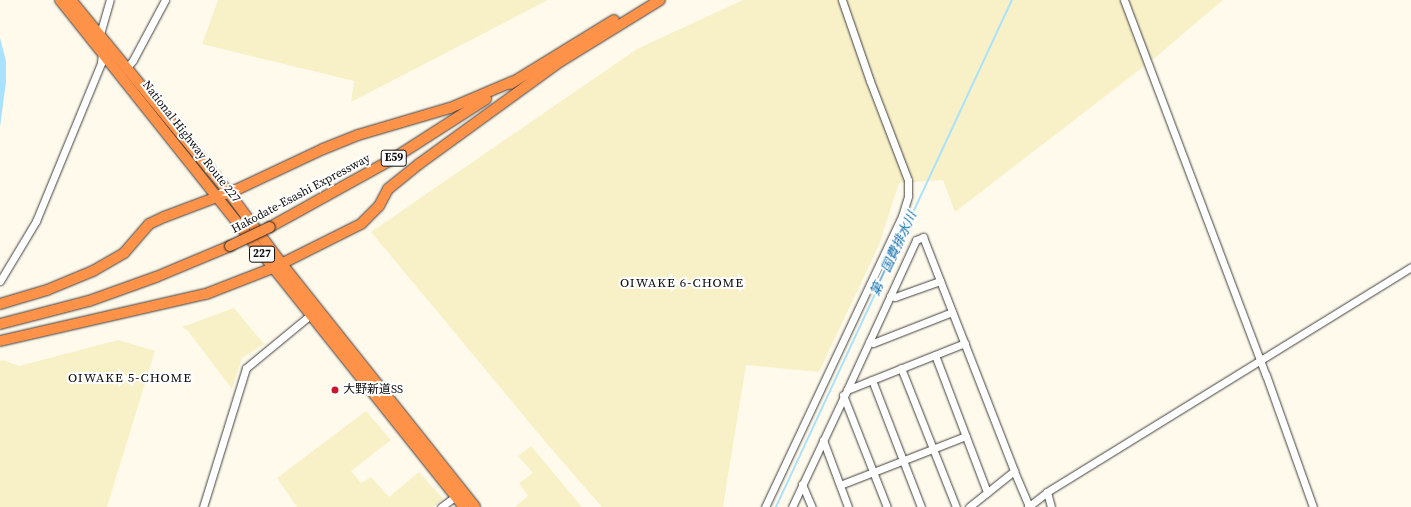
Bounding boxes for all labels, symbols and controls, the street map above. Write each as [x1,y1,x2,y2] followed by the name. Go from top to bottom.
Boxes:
[139,78,243,206] street label: National Highway Route 227
[380,149,408,167] road number: E59
[229,151,373,237] street label: Hakodate-Esashi Expressway
[868,209,920,299] water label: 第一国費排水川
[249,245,275,263] road number: 227
[620,275,744,291] district label: OIWAKE 6-CHOME
[68,370,192,386] district label: OIWAKE 5-CHOME
[343,383,403,397] place label: 大野新道SS
[330,385,340,395] marker: 大野新道SS

